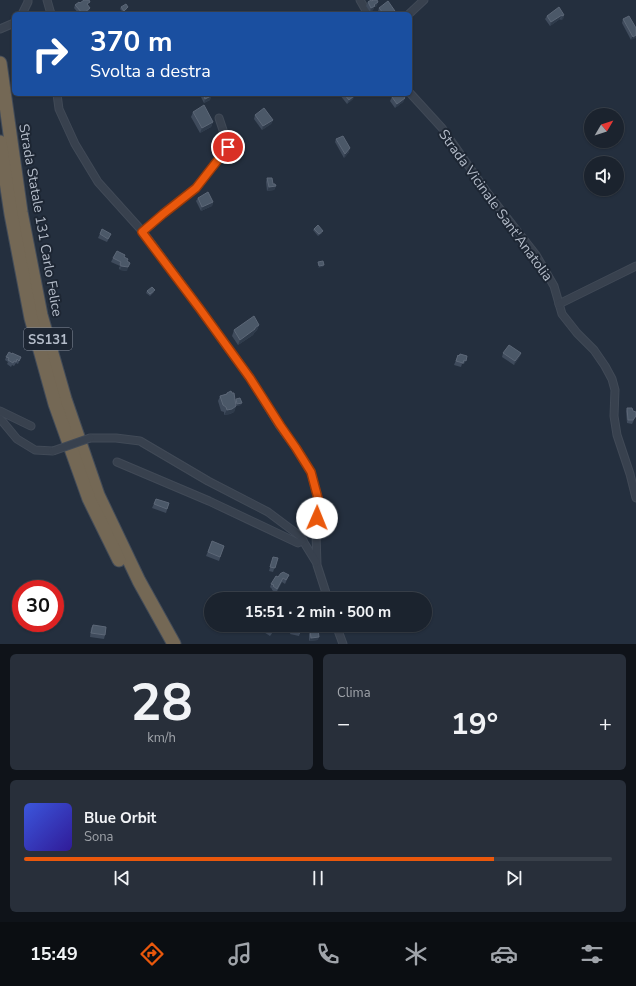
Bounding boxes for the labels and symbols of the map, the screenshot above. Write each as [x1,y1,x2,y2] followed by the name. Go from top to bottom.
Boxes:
[584,108,624,148] north arrow
[14,122,67,318] street label: Strada Statale 131 Carlo Felice
[434,126,557,285] street label: Strada Vicinale Sant'Anatolia
[211,130,245,164] pin
[24,328,72,350] road number: SS131
[296,497,338,539] position arrow
[12,580,64,632] speed limit sign: 30

